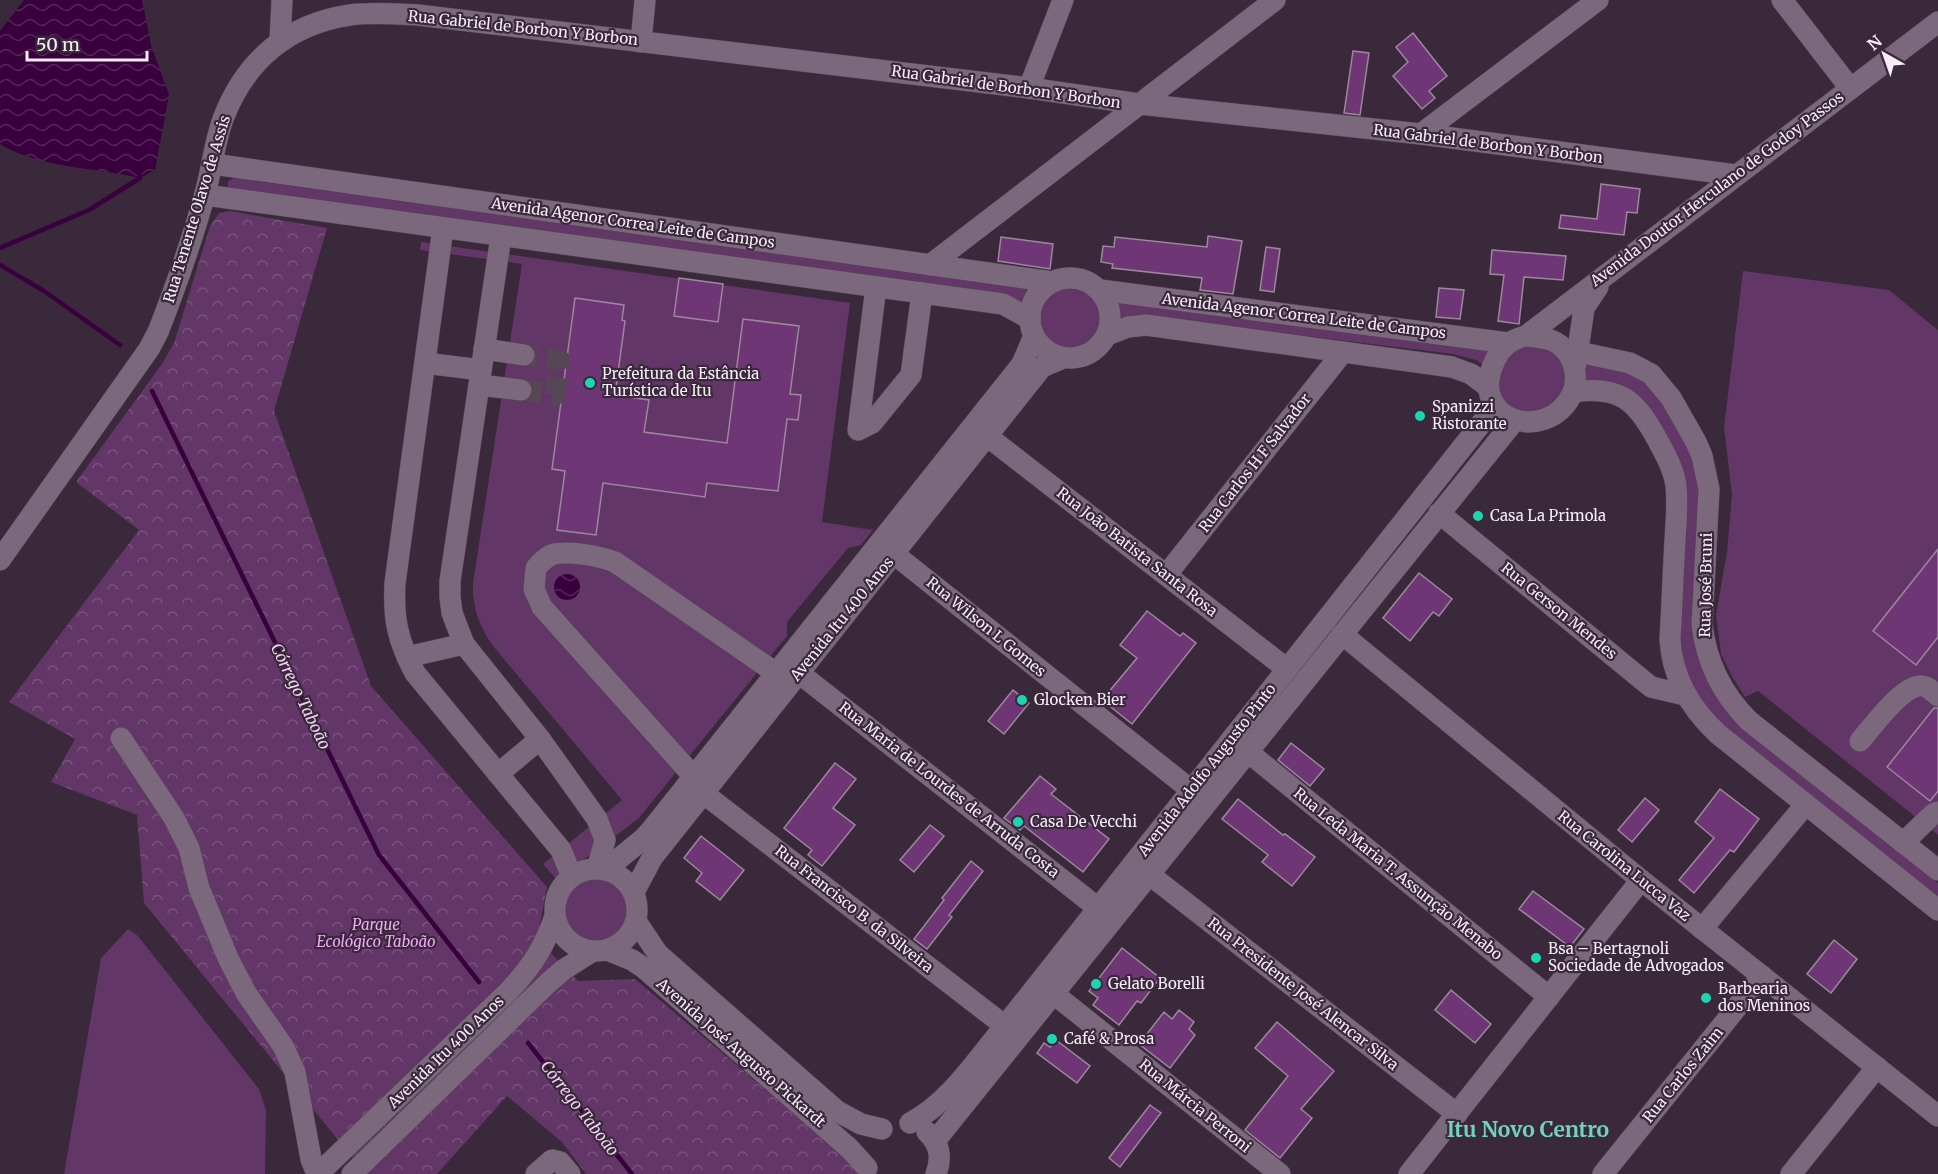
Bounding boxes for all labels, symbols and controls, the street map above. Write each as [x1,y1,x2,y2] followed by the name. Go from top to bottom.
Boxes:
[407,6,639,49] street label: Rua Gabriel de Borbon Y Borbon
[27,24,147,62] scale bar
[1854,24,1914,84] north arrow
[1863,31,1886,54] text: N
[36,33,80,56] text: 50 m
[890,61,1122,112] street label: Rua Gabriel de Borbon Y Borbon
[1585,87,1847,291] street label: Avenida Doutor Herculano de Godoy Passos
[159,113,234,305] street label: Rua Tenente Olavo de Assis
[1372,120,1604,167] street label: Rua Gabriel de Borbon Y Borbon
[489,193,776,252] street label: Avenida Agenor Correa Leite de Campos
[1160,289,1447,342] street label: Avenida Agenor Correa Leite de Campos
[602,364,759,400] place label: Prefeitura da Estância Turística de Itu
[583,376,597,390] marker: Prefeitura da Estância Turística de Itu
[1194,389,1315,536] street label: Rua Carlos H F Salvador
[1432,397,1507,433] place label: Spanizzi Ristorante
[1413,409,1427,423] marker: Spanizzi Ristorante
[1053,483,1222,620] street label: Rua João Batista Santa Rosa
[1490,506,1606,525] place label: Casa La Primola
[1471,509,1485,523] marker: Casa La Primola
[1695,532,1716,638] street label: Rua José Bruni
[785,553,897,685] street label: Avenida Itu 400 Anos
[1498,558,1621,663] street label: Rua Gerson Mendes
[923,573,1050,681] street label: Rua Wilson L Gomes
[267,640,335,752] water label: Córrego Taboão
[1133,679,1280,860] street label: Avenida Adolfo Augusto Pinto
[1034,690,1126,709] place label: Glocken Bier
[1015,693,1029,707] marker: Glocken Bier
[835,698,1063,882] street label: Rua Maria de Lourdes de Arruda Costa
[1290,783,1507,964] street label: Rua Leda Maria T. Assunção Menabo
[1554,806,1695,925] street label: Rua Carolina Lucca Vaz
[1030,812,1137,831] place label: Casa De Vecchi
[1011,815,1025,829] marker: Casa De Vecchi
[771,841,937,976] street label: Rua Francisco B. da Silveira
[1204,913,1403,1074] street label: Rua Presidente José Alencar Silva
[316,915,436,951] park label: Parque Ecológico Taboão
[1548,939,1724,975] place label: Bsa – Bertagnoli Sociedade de Advogados
[1529,951,1543,965] marker: Bsa – Bertagnoli Sociedade de Advogados
[652,973,830,1131] street label: Avenida José Augusto Pickardt
[1108,974,1205,993] place label: Gelato Borelli
[1089,977,1103,991] marker: Gelato Borelli
[1718,979,1810,1015] place label: Barbearia dos Meninos
[383,991,508,1113] street label: Avenida Itu 400 Anos
[1699,991,1713,1005] marker: Barbearia dos Meninos
[1638,1023,1727,1126] street label: Rua Carlos Zaim
[1064,1029,1154,1048] place label: Café & Prosa
[1045,1032,1059,1046] marker: Café & Prosa
[1136,1055,1255,1157] street label: Rua Márcia Perroni
[537,1056,623,1160] water label: Córrego Taboão
[1447,1116,1609,1143] district label: Itu Novo Centro

